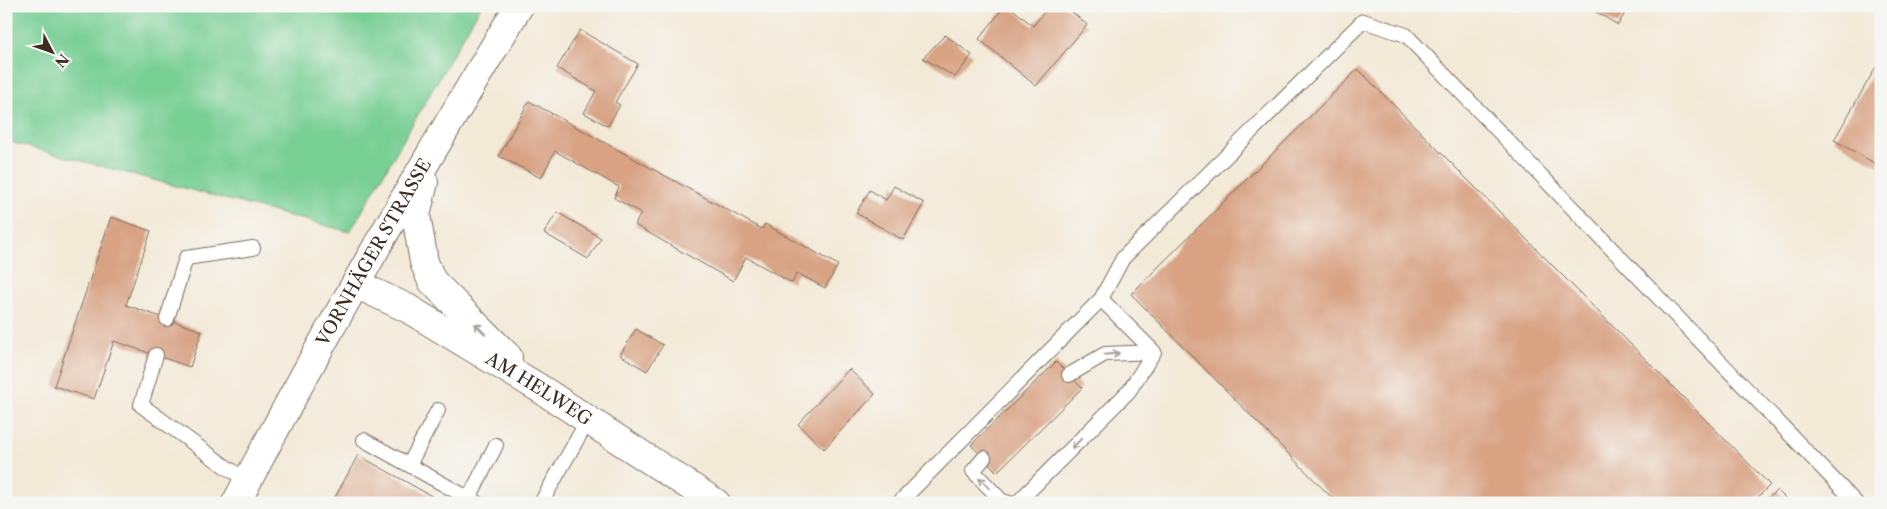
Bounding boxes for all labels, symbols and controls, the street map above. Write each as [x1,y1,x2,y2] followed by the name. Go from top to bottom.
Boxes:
[28,28,78,78] north arrow
[51,50,73,71] text: N
[311,155,436,351] street label: VORNHÄGER STRASSE
[474,323,486,335] one-way arrow
[481,347,596,431] street label: AM HELWEG
[1103,349,1119,359] one-way arrow
[1070,437,1083,449] one-way arrow
[978,477,990,489] one-way arrow

